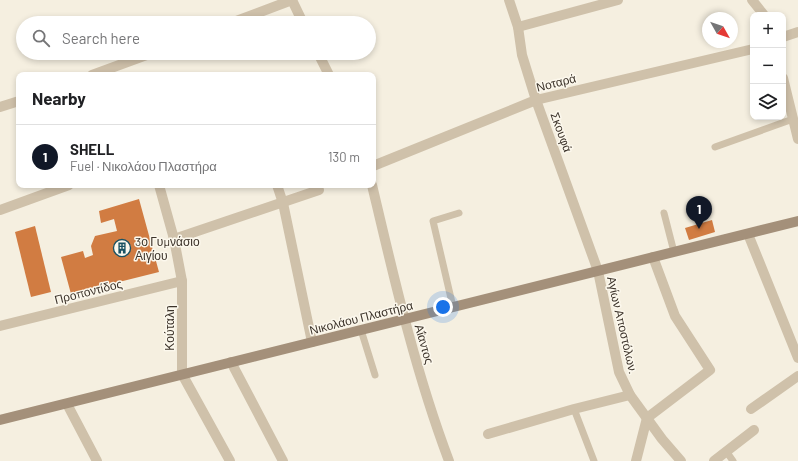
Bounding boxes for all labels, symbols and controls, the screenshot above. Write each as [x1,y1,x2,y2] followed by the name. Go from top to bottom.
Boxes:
[702,12,738,48] north arrow
[750,12,786,120] map controls
[750,12,786,48] button: +
[16,16,376,60] search box
[30,27,52,49] icon: search
[62,29,140,47] text: Search here
[750,48,786,84] button: −
[535,70,578,95] street label: Νοταρά
[750,84,786,120] button: layers
[32,88,86,108] text: Nearby
[547,110,576,154] street label: Σκουφά
[70,140,114,158] text: SHELL
[43,149,47,165] text: 1
[328,149,360,165] text: 130 m
[70,158,217,174] text: Fuel · Νικολάου Πλαστήρα
[686,196,712,229] pin: 1
[135,234,200,263] place label: 3ο Γυμνάσιο Αιγίου
[112,238,132,258] building icon: 3ο Γυμνάσιο Αιγίου
[604,275,641,375] street label: Αγίων Αποστόλων.
[53,276,124,307] street label: Προποντίδος
[308,297,414,338] street label: Νικολάου Πλαστήρα
[433,297,453,317] your location
[162,305,177,351] street label: Κούταλη
[412,323,437,366] street label: Αΐαντος

